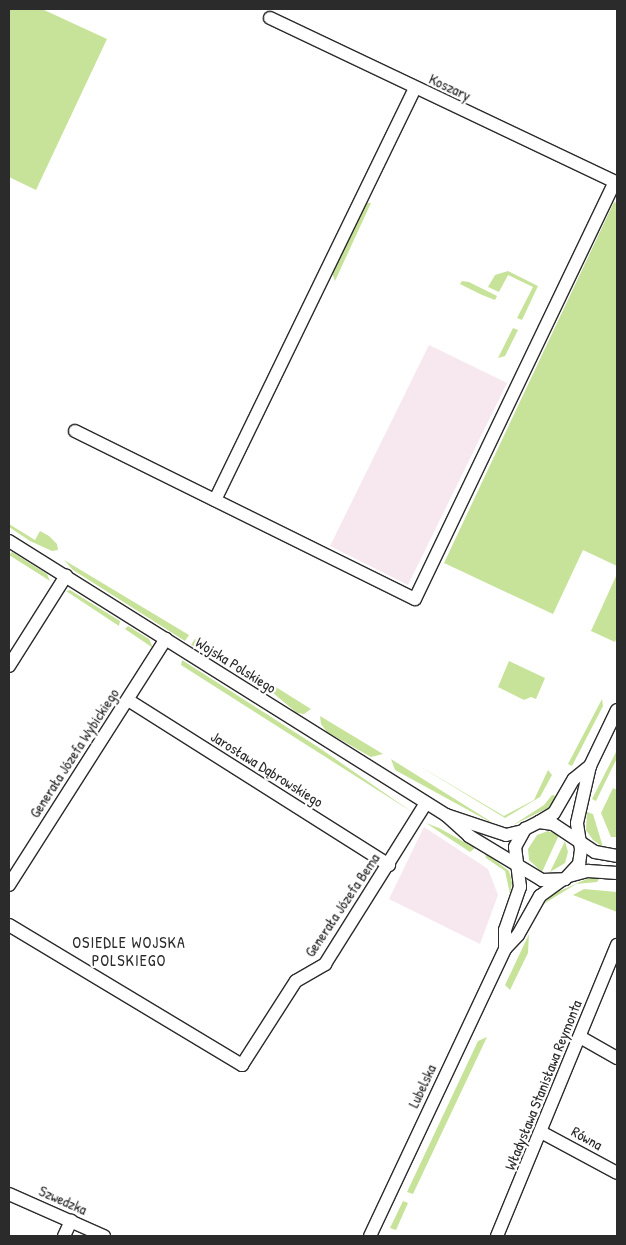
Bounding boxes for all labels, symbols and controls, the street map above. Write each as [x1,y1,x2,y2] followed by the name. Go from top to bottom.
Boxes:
[426,70,474,104] street label: Koszary
[192,633,280,697] street label: Wojska Polskiego
[25,685,123,821] street label: Generała Józefa Wybickiego
[208,727,326,811] street label: Jarosława Dąbrowskiego
[301,850,383,960] street label: Generała Józefa Bema
[70,932,188,970] district label: OSIEDLE WOJSKA POLSKIEGO
[501,997,585,1173] street label: Władysława Stanisława Reymonta
[404,1062,440,1110] street label: Lubelska
[568,1122,606,1154] street label: Równa
[36,1181,90,1219] street label: Szwedzka

